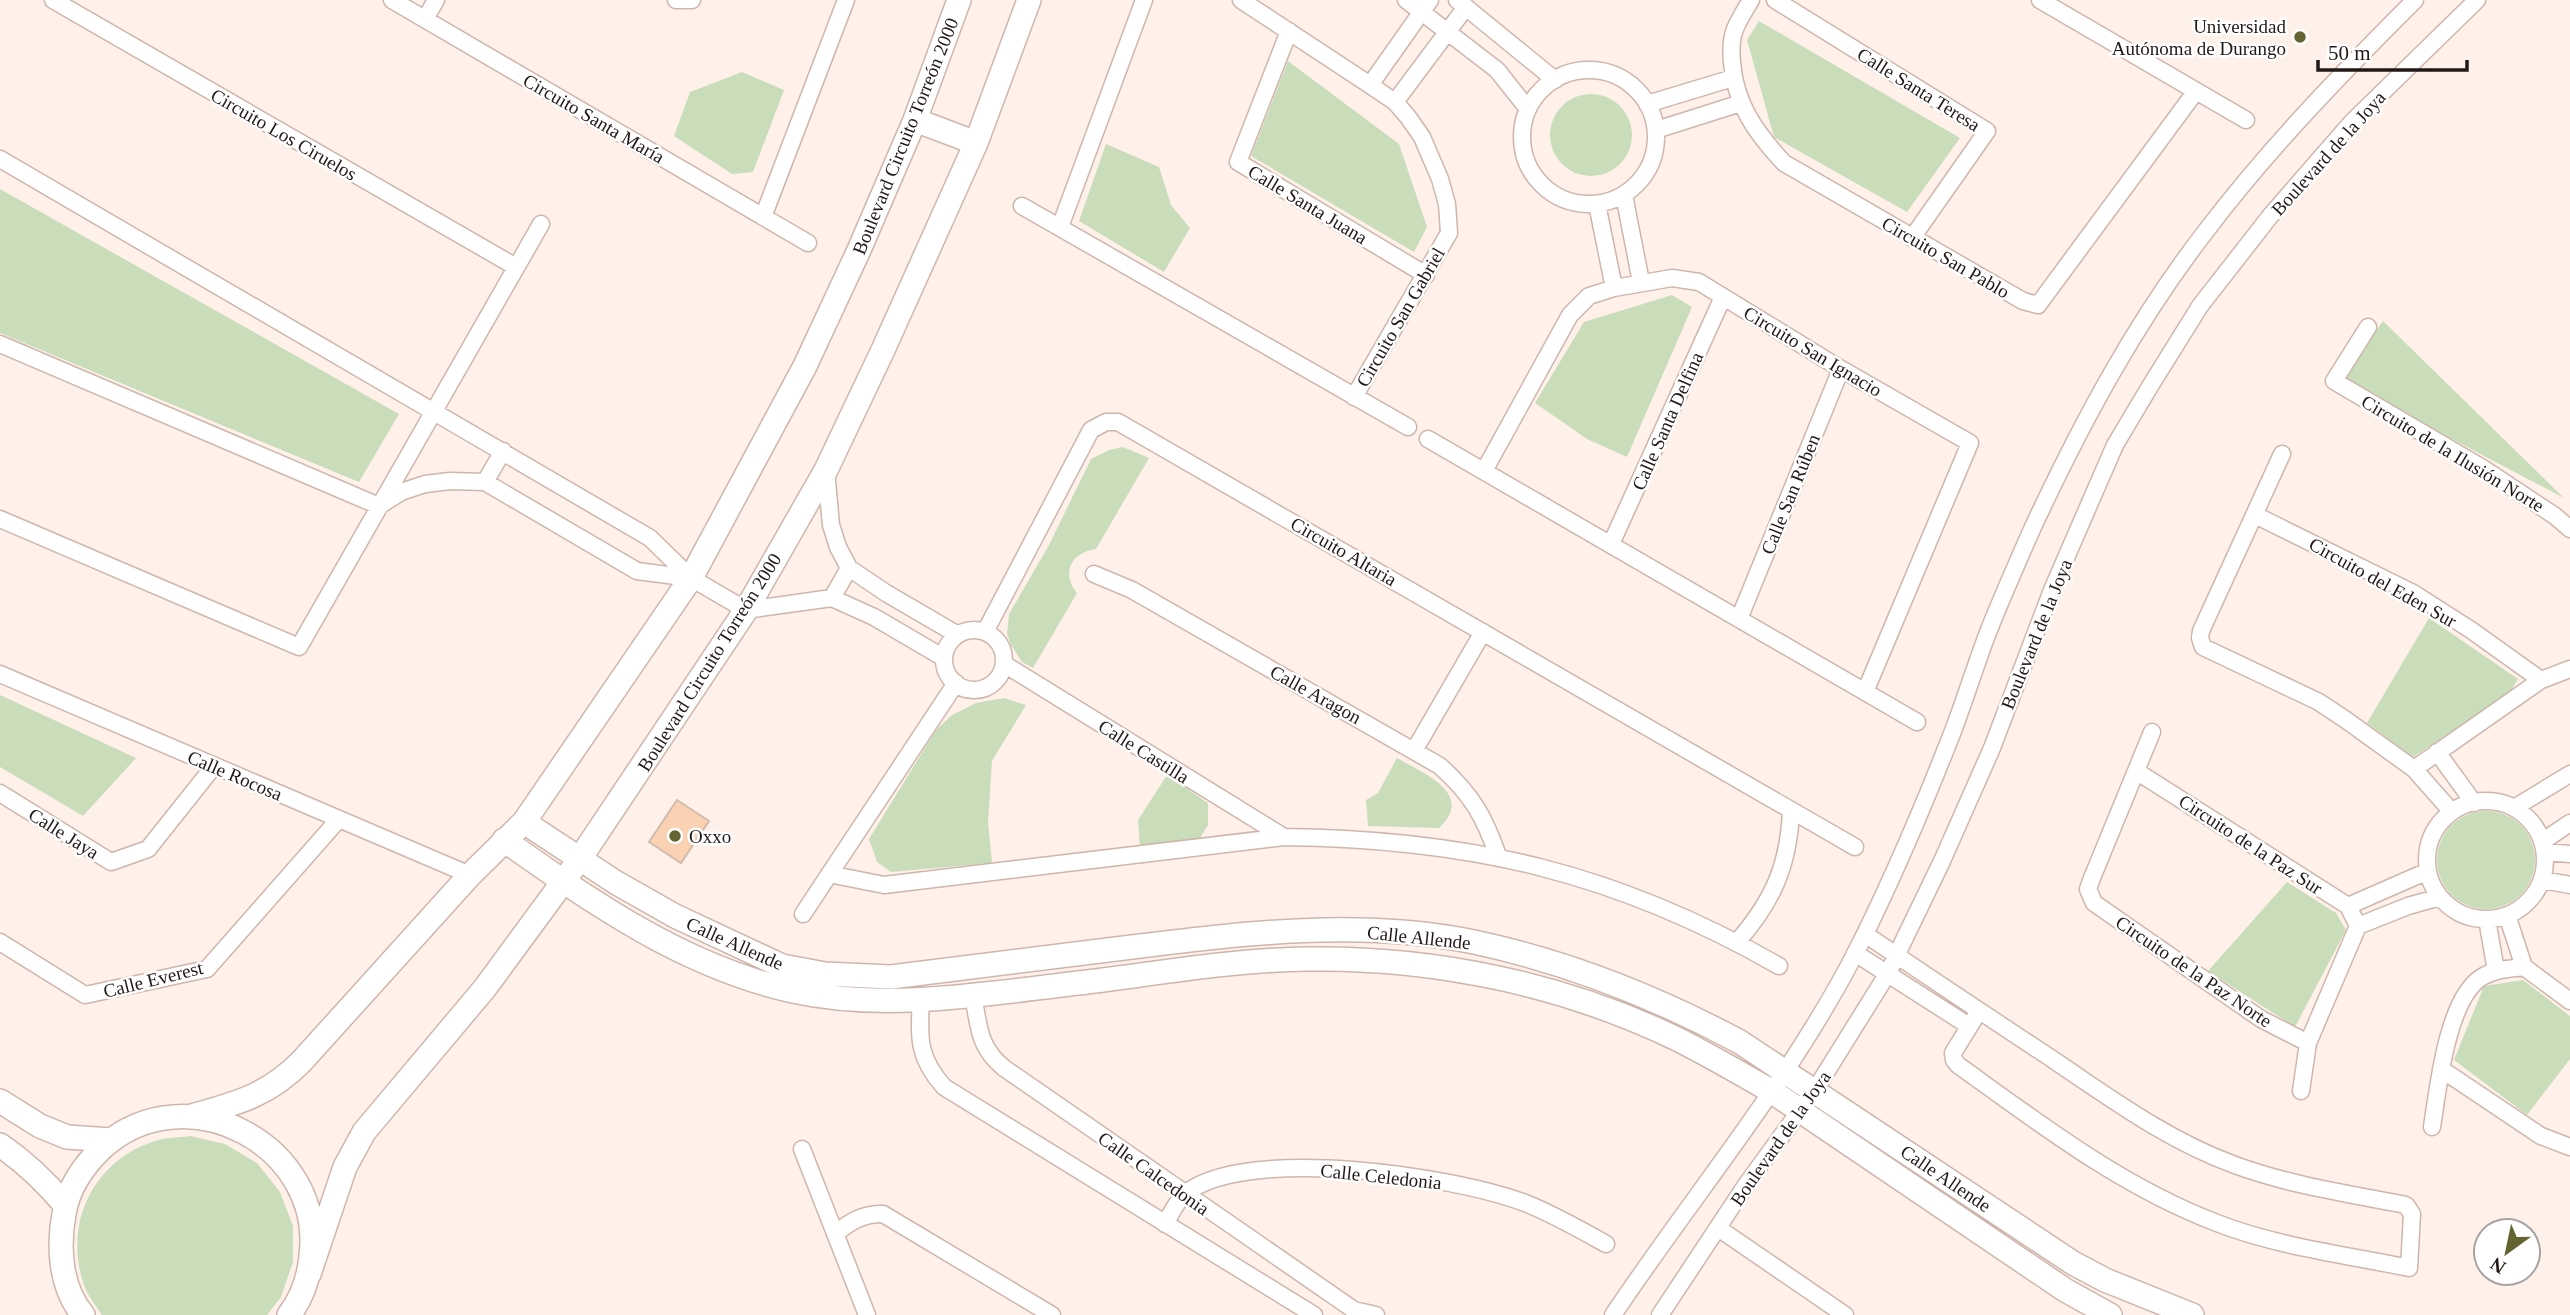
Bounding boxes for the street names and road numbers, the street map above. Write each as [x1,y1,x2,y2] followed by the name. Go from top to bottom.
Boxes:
[848,15,963,258] street label: Boulevard Circuito Torreón 2000
[1853,43,1984,136] street label: Calle Santa Teresa
[519,69,668,168] street label: Circuito Santa María
[207,84,360,185] street label: Circuito Los Ciruelos
[2267,86,2390,220] street label: Boulevard de la Joya
[1244,161,1372,249] street label: Calle Santa Juana
[1878,212,2013,302] street label: Circuito San Pablo
[1352,244,1449,391] street label: Circuito San Gabriel
[1740,302,1886,401] street label: Circuito San Ignacio
[1628,348,1708,493] street label: Calle Santa Delfina
[2358,391,2548,516] street label: Circuito de la Ilusión Norte
[1757,431,1824,557] street label: Calle San Rúben
[1287,513,1401,590] street label: Circuito Altaria
[2305,533,2461,632] street label: Circuito del Eden Sur
[633,549,785,775] street label: Boulevard Circuito Torreón 2000
[1997,556,2076,712] street label: Boulevard de la Joya
[1267,661,1365,728] street label: Calle Aragon
[1095,715,1193,788] street label: Calle Castilla
[184,746,286,805] street label: Calle Rocosa
[2175,790,2327,899] street label: Circuito de la Paz Sur
[25,804,103,863] street label: Calle Jaya
[2112,911,2276,1031] street label: Circuito de la Paz Norte
[683,913,787,974] street label: Calle Allende
[1366,922,1472,953] street label: Calle Allende
[101,957,206,1002] street label: Calle Everest
[1726,1066,1835,1210] street label: Boulevard de la Joya
[1094,1127,1214,1220] street label: Calle Calcedonia
[1897,1141,1995,1216] street label: Calle Allende
[1319,1160,1443,1193] street label: Calle Celedonia

